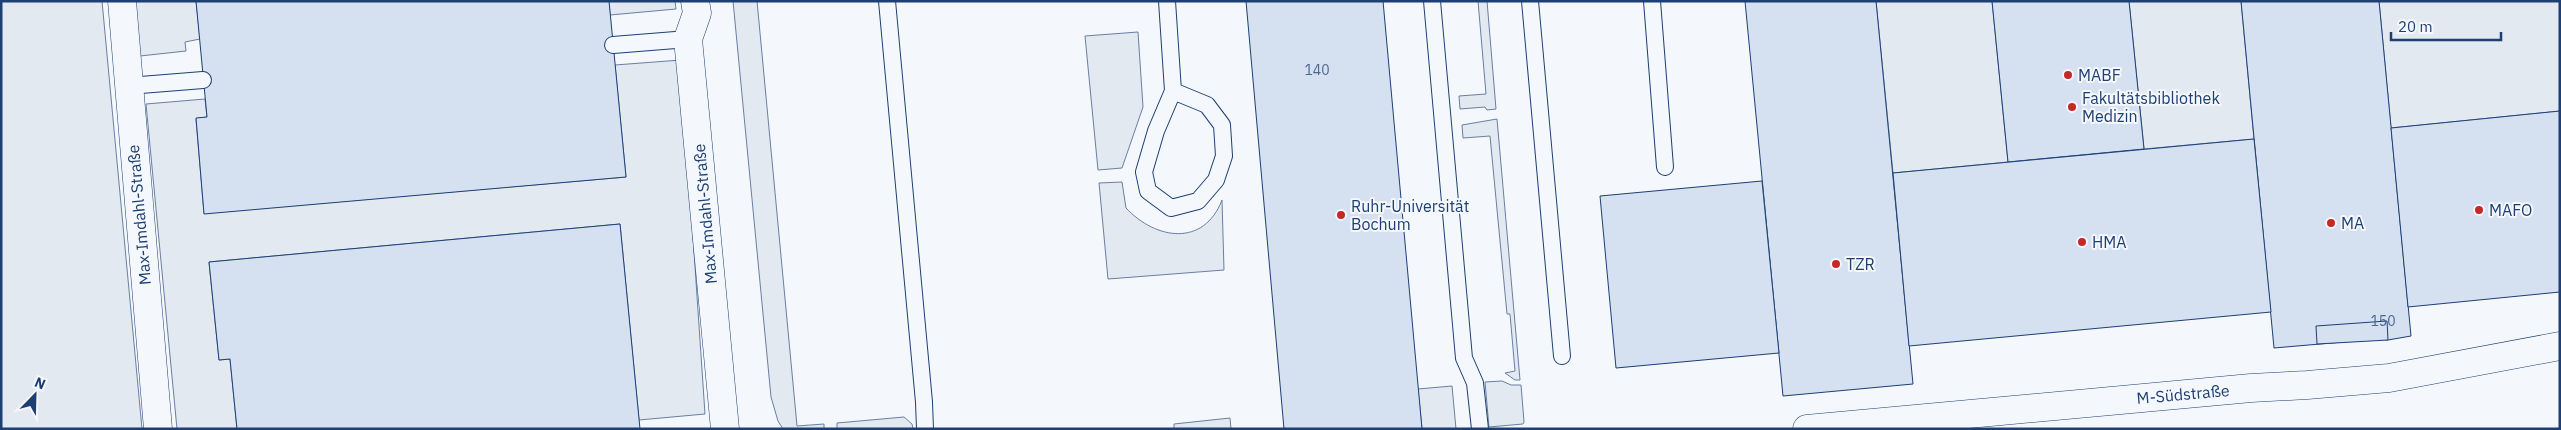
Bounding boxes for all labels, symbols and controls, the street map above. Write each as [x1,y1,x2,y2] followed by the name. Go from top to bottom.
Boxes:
[2391,10,2501,42] scale bar
[2398,17,2433,36] text: 20 m
[1304,61,1330,79] house number: 140
[2078,65,2121,85] place label: MABF
[2062,69,2074,81] marker: MABF
[2082,88,2220,126] place label: Fakultätsbibliothek Medizin
[2066,101,2078,113] marker: Fakultätsbibliothek Medizin
[689,143,721,285] street label: Max-Imdahl-Straße
[123,144,155,286] street label: Max-Imdahl-Straße
[1351,196,1469,234] place label: Ruhr-Universität Bochum
[2489,200,2532,220] place label: MAFO
[2473,204,2485,216] marker: MAFO
[1335,209,1347,221] marker: Ruhr-Universität Bochum
[2341,213,2364,233] place label: MA
[2325,217,2337,229] marker: MA
[2092,232,2127,252] place label: HMA
[2076,236,2088,248] marker: HMA
[1846,254,1875,274] place label: TZR
[1830,258,1842,270] marker: TZR
[2370,312,2396,330] house number: 150
[10,370,60,420] north arrow
[32,373,48,393] text: N
[2136,380,2231,408] street label: M-Südstraße

